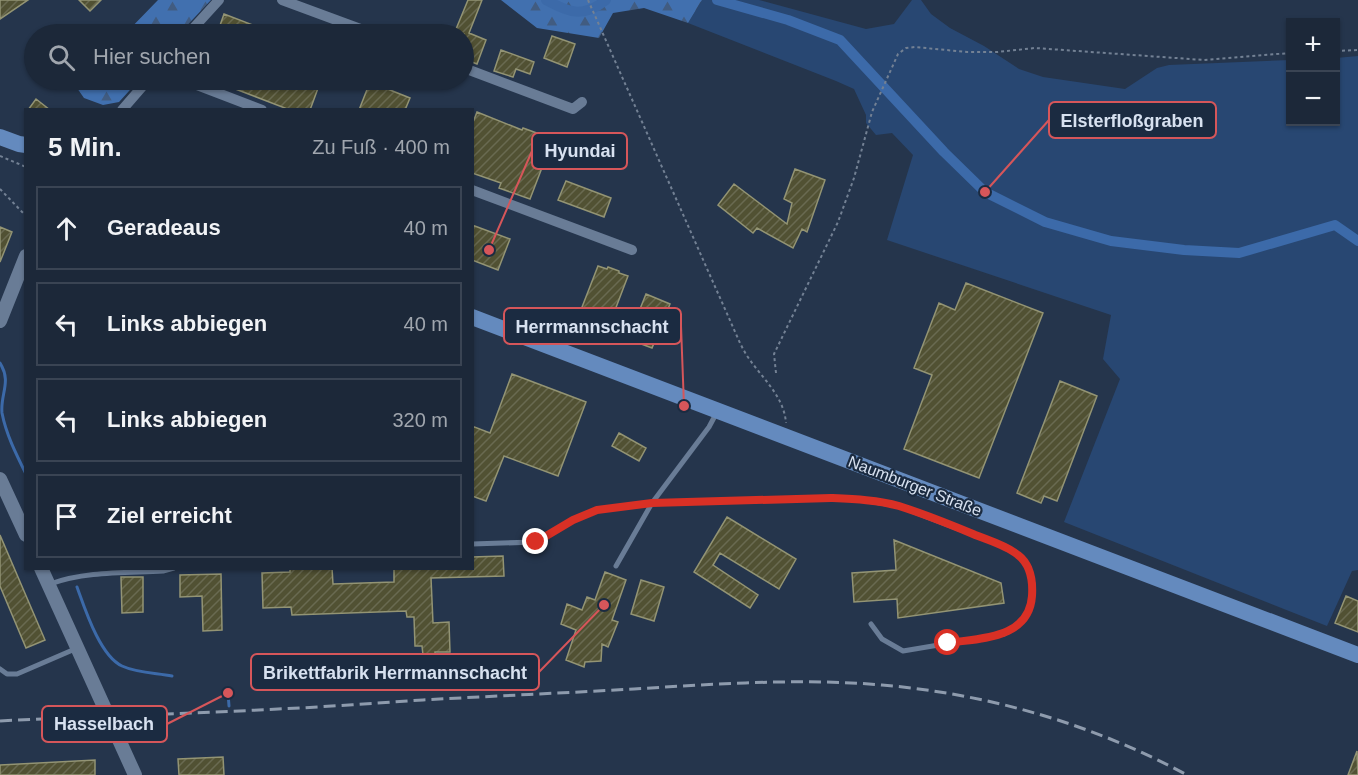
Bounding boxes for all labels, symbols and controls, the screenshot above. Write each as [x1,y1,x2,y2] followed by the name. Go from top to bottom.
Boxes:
[1286,18,1340,126] map controls
[1286,18,1340,72] button: +
[24,24,474,90] search box
[45,41,78,74] icon: search
[93,44,210,69] text: Hier suchen
[1286,72,1340,126] button: −
[1049,102,1216,138] callout: Elsterfloßgraben
[1060,111,1204,131] text: Elsterfloßgraben
[48,132,122,162] text: 5 Min.
[532,133,627,169] callout: Hyundai
[312,136,450,158] text: Zu Fuß · 400 m
[544,141,616,161] text: Hyundai
[50,212,83,245] icon: ahead
[107,215,221,240] text: Geradeaus
[404,217,448,239] text: 40 m
[50,308,83,341] icon: left
[504,308,681,344] callout: Herrmannschacht
[107,311,267,336] text: Links abbiegen
[404,313,448,335] text: 40 m
[515,317,669,337] text: Herrmannschacht
[50,404,83,437] icon: left
[107,407,267,432] text: Links abbiegen
[392,409,448,431] text: 320 m
[846,453,984,519] street label: Naumburger Straße
[50,500,83,533] icon: arrive
[107,503,232,528] text: Ziel erreicht
[522,528,548,554] route end
[934,629,960,655] route start
[251,654,539,690] callout: Brikettfabrik Herrmannschacht
[263,663,527,683] text: Brikettfabrik Herrmannschacht
[42,706,167,742] callout: Hasselbach
[54,714,154,734] text: Hasselbach

